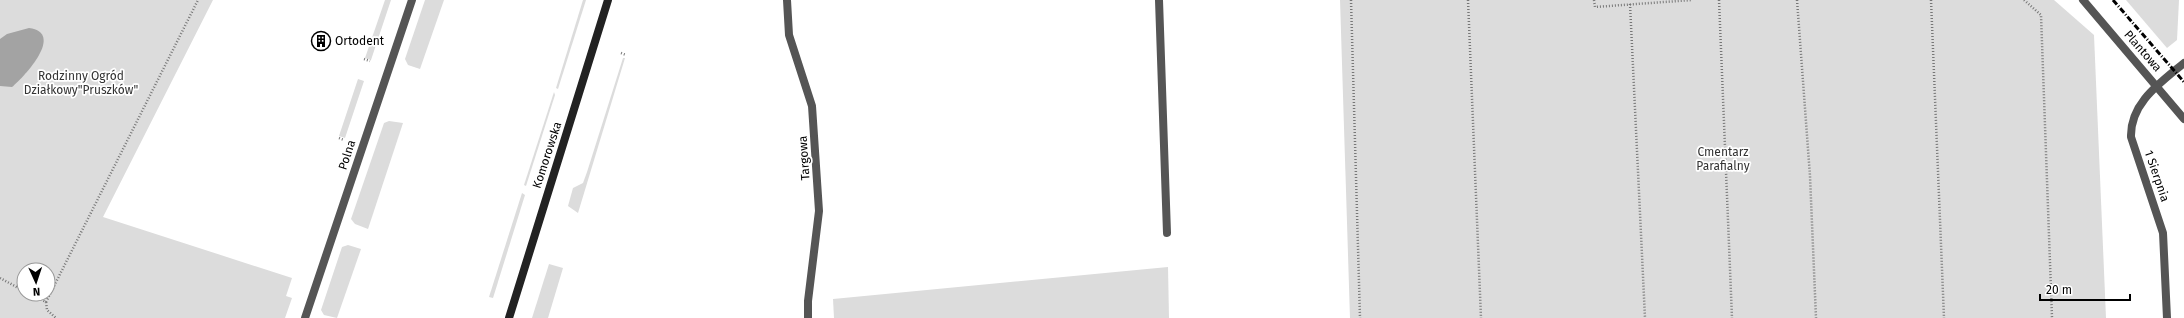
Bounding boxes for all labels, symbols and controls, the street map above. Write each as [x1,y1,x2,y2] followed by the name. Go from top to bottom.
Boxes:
[2121,28,2165,74] street label: Plantowa
[310,30,332,52] building icon: Ortodent
[335,34,385,48] place label: Ortodent
[24,69,138,97] park label: Rodzinny Ogród Działkowy"Pruszków"
[530,120,564,190] street label: Komorowska
[795,135,813,181] street label: Targowa
[336,138,358,172] street label: Polna
[1696,145,1750,173] park label: Cmentarz Parafialny
[2142,148,2172,204] street label: 1 Sierpnia
[16,262,56,302] north arrow
[2040,276,2130,302] scale bar
[2046,283,2072,297] text: 20 m
[33,285,40,298] text: N

